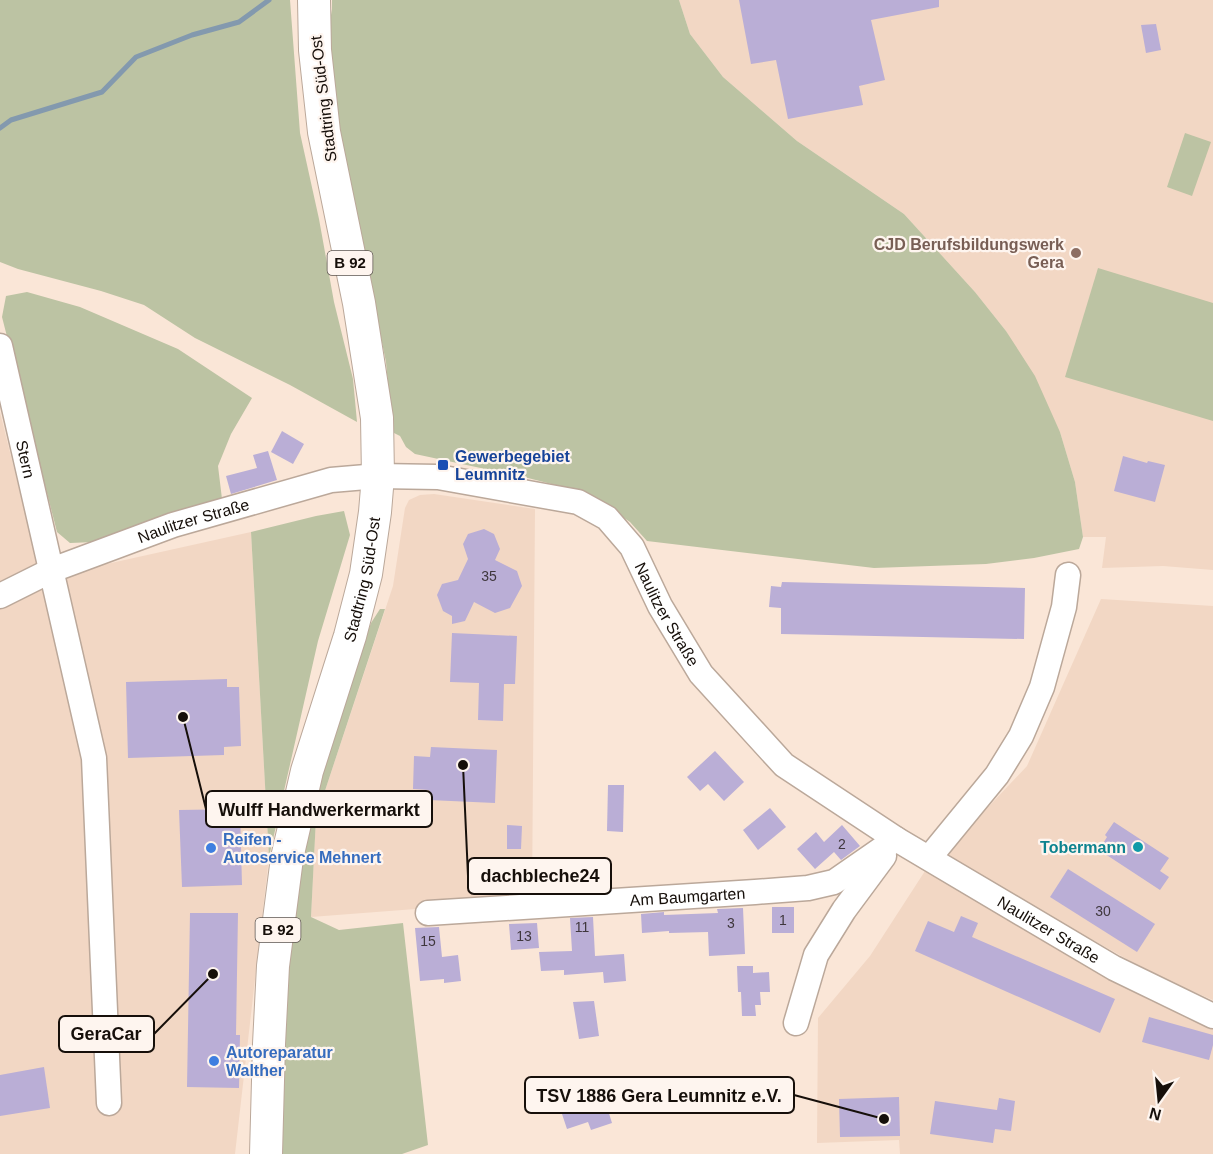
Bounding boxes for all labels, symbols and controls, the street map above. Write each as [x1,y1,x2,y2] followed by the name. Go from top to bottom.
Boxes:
[307,34,340,163] street label: Stadtring Süd-Ost
[874,236,1064,271] place label: CJD Berufsbildungswerk Gera
[1069,246,1083,260] marker: CJD Berufsbildungswerk Gera
[328,251,372,275] road number: B 92
[13,439,38,480] street label: Stern
[455,448,570,483] place label: Gewerbegebiet Leumnitz
[436,458,450,472] marker: Gewerbegebiet Leumnitz
[135,496,251,546] street label: Naulitzer Straße
[341,515,383,644] street label: Stadtring Süd-Ost
[632,560,702,669] street label: Naulitzer Straße
[481,568,497,584] house number: 35
[206,791,432,827] callout: Wulff Handwerkermarkt
[218,800,420,820] text: Wulff Handwerkermarkt
[223,831,382,866] place label: Reifen - Autoservice Mehnert
[838,836,846,852] house number: 2
[1040,839,1126,856] place label: Tobermann
[1131,840,1145,854] marker: Tobermann
[204,841,218,855] marker: Reifen - Autoservice Mehnert
[468,858,611,894] callout: dachbleche24
[480,866,600,886] text: dachbleche24
[629,885,746,909] street label: Am Baumgarten
[994,893,1103,967] street label: Naulitzer Straße
[1095,903,1111,919] house number: 30
[779,912,787,928] house number: 1
[727,915,735,931] house number: 3
[256,918,300,942] road number: B 92
[575,919,589,935] house number: 11
[516,928,532,944] house number: 13
[420,933,436,949] house number: 15
[59,1016,154,1052] callout: GeraCar
[70,1024,142,1044] text: GeraCar
[226,1044,333,1079] place label: Autoreparatur Walther
[207,1054,221,1068] marker: Autoreparatur Walther
[1129,1070,1189,1130] north arrow
[525,1077,794,1113] callout: TSV 1886 Gera Leumnitz e.V.
[536,1086,782,1106] text: TSV 1886 Gera Leumnitz e.V.
[1147,1104,1163,1124] text: N

